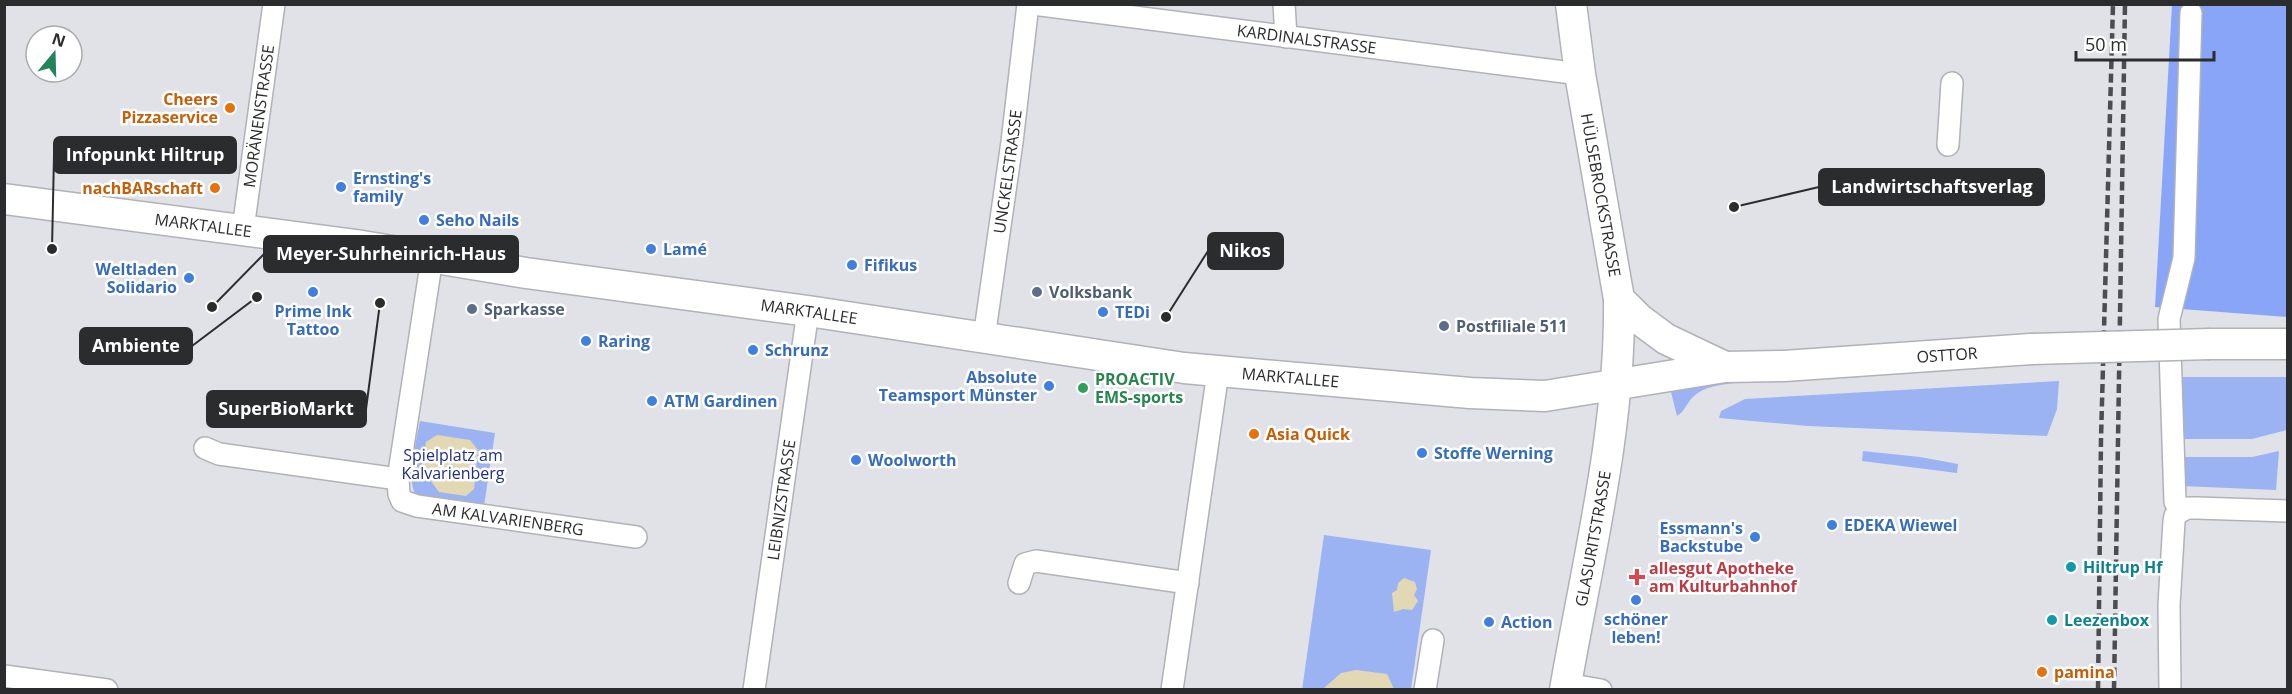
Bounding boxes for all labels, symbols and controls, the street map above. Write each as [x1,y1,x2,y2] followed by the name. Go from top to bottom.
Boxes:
[1236,19,1378,59] street label: KARDINALSTRASSE
[24,24,84,84] north arrow
[2076,24,2214,62] scale bar
[49,27,69,52] text: N
[2085,32,2127,56] text: 50 m
[238,43,279,189] street label: MORÄNENSTRASSE
[121,88,218,128] place label: Cheers Pizzaservice
[223,101,237,115] marker: Cheers Pizzaservice
[988,108,1027,235] street label: UNCKELSTRASSE
[1576,111,1626,279] street label: HÜLSEBROCKSTRASSE
[54,137,236,173] callout: Infopunkt Hiltrup
[66,142,224,166] text: Infopunkt Hiltrup
[353,167,431,207] place label: Ernsting's family
[1819,169,2044,205] callout: Landwirtschaftsverlag
[1831,174,2033,198] text: Landwirtschaftsverlag
[82,177,203,199] place label: nachBARschaft
[334,180,348,194] marker: Ernsting's family
[208,181,222,195] marker: nachBARschaft
[153,208,253,242] street label: MARKTALLEE
[436,209,519,231] place label: Seho Nails
[417,213,431,227] marker: Seho Nails
[1208,233,1283,269] callout: Nikos
[264,236,518,272] callout: Meyer-Suhrheinrich-Haus
[663,238,707,260] place label: Lamé
[1219,238,1271,262] text: Nikos
[276,241,506,265] text: Meyer-Suhrheinrich-Haus
[644,242,658,256] marker: Lamé
[864,254,917,276] place label: Fifikus
[96,258,177,298] place label: Weltladen Solidario
[845,258,859,272] marker: Fifikus
[182,271,196,285] marker: Weltladen Solidario
[1049,281,1132,303] place label: Volksbank
[306,285,320,299] marker: Prime Ink Tattoo
[1030,285,1044,299] marker: Volksbank
[759,294,859,329] street label: MARKTALLEE
[484,298,565,320] place label: Sparkasse
[274,300,352,340] place label: Prime Ink Tattoo
[1115,301,1150,323] place label: TEDi
[465,302,479,316] marker: Sparkasse
[1096,305,1110,319] marker: TEDi
[1456,315,1567,337] place label: Postfiliale 511
[1437,319,1451,333] marker: Postfiliale 511
[80,328,192,364] callout: Ambiente
[598,330,650,352] place label: Raring
[92,333,180,357] text: Ambiente
[579,334,593,348] marker: Raring
[765,339,829,361] place label: Schrunz
[1916,342,1978,368] street label: OSTTOR
[746,343,760,357] marker: Schrunz
[1241,362,1340,393] street label: MARKTALLEE
[879,366,1037,406] place label: Absolute Teamsport Münster
[1095,368,1183,408] place label: PROACTIV EMS-sports
[1042,379,1056,393] marker: Absolute Teamsport Münster
[1076,381,1090,395] marker: PROACTIV EMS-sports
[664,390,778,412] place label: ATM Gardinen
[207,391,366,427] callout: SuperBioMarkt
[645,394,659,408] marker: ATM Gardinen
[218,396,354,420] text: SuperBioMarkt
[1266,423,1350,445] place label: Asia Quick
[1247,427,1261,441] marker: Asia Quick
[762,438,801,562] street label: LEIBNIZSTRASSE
[1434,442,1553,464] place label: Stoffe Werning
[402,444,505,484] park label: Spielplatz am Kalvarienberg
[1415,446,1429,460] marker: Stoffe Werning
[868,449,957,471] place label: Woolworth
[849,453,863,467] marker: Woolworth
[1570,469,1616,608] street label: GLASURITSTRASSE
[431,497,585,540] street label: AM KALVARIENBERG
[1844,514,1957,536] place label: EDEKA Wiewel
[1659,517,1743,557] place label: Essmann's Backstube
[1825,518,1839,532] marker: EDEKA Wiewel
[1748,530,1762,544] marker: Essmann's Backstube
[2083,556,2163,578] place label: Hiltrup Hf
[1649,557,1798,597] place label: allesgut Apotheke am Kulturbahnhof
[2064,560,2078,574] marker: Hiltrup Hf
[1630,570,1644,584] marker: allesgut Apotheke am Kulturbahnhof
[1629,593,1643,607] marker: schöner leben!
[1604,608,1668,648] place label: schöner leben!
[2064,609,2150,631] place label: Leezenbox
[1501,611,1553,633] place label: Action
[2045,613,2059,627] marker: Leezenbox
[1482,615,1496,629] marker: Action
[2054,661,2115,683] place label: pamina
[2035,665,2049,679] marker: pamina

